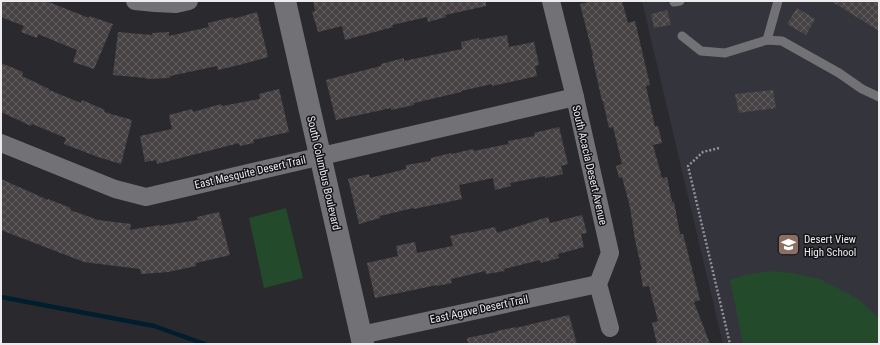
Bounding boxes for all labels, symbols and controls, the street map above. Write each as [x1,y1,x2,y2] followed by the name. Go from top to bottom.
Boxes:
[569,104,610,226] street label: South Acacia Desert Avenue
[304,115,343,232] street label: South Columbus Boulevard
[193,153,307,192] street label: East Mesquite Desert Trail
[776,232,802,258] school or university icon: Desert View High School
[804,233,856,259] place label: Desert View High School
[429,293,530,326] street label: East Agave Desert Trail

